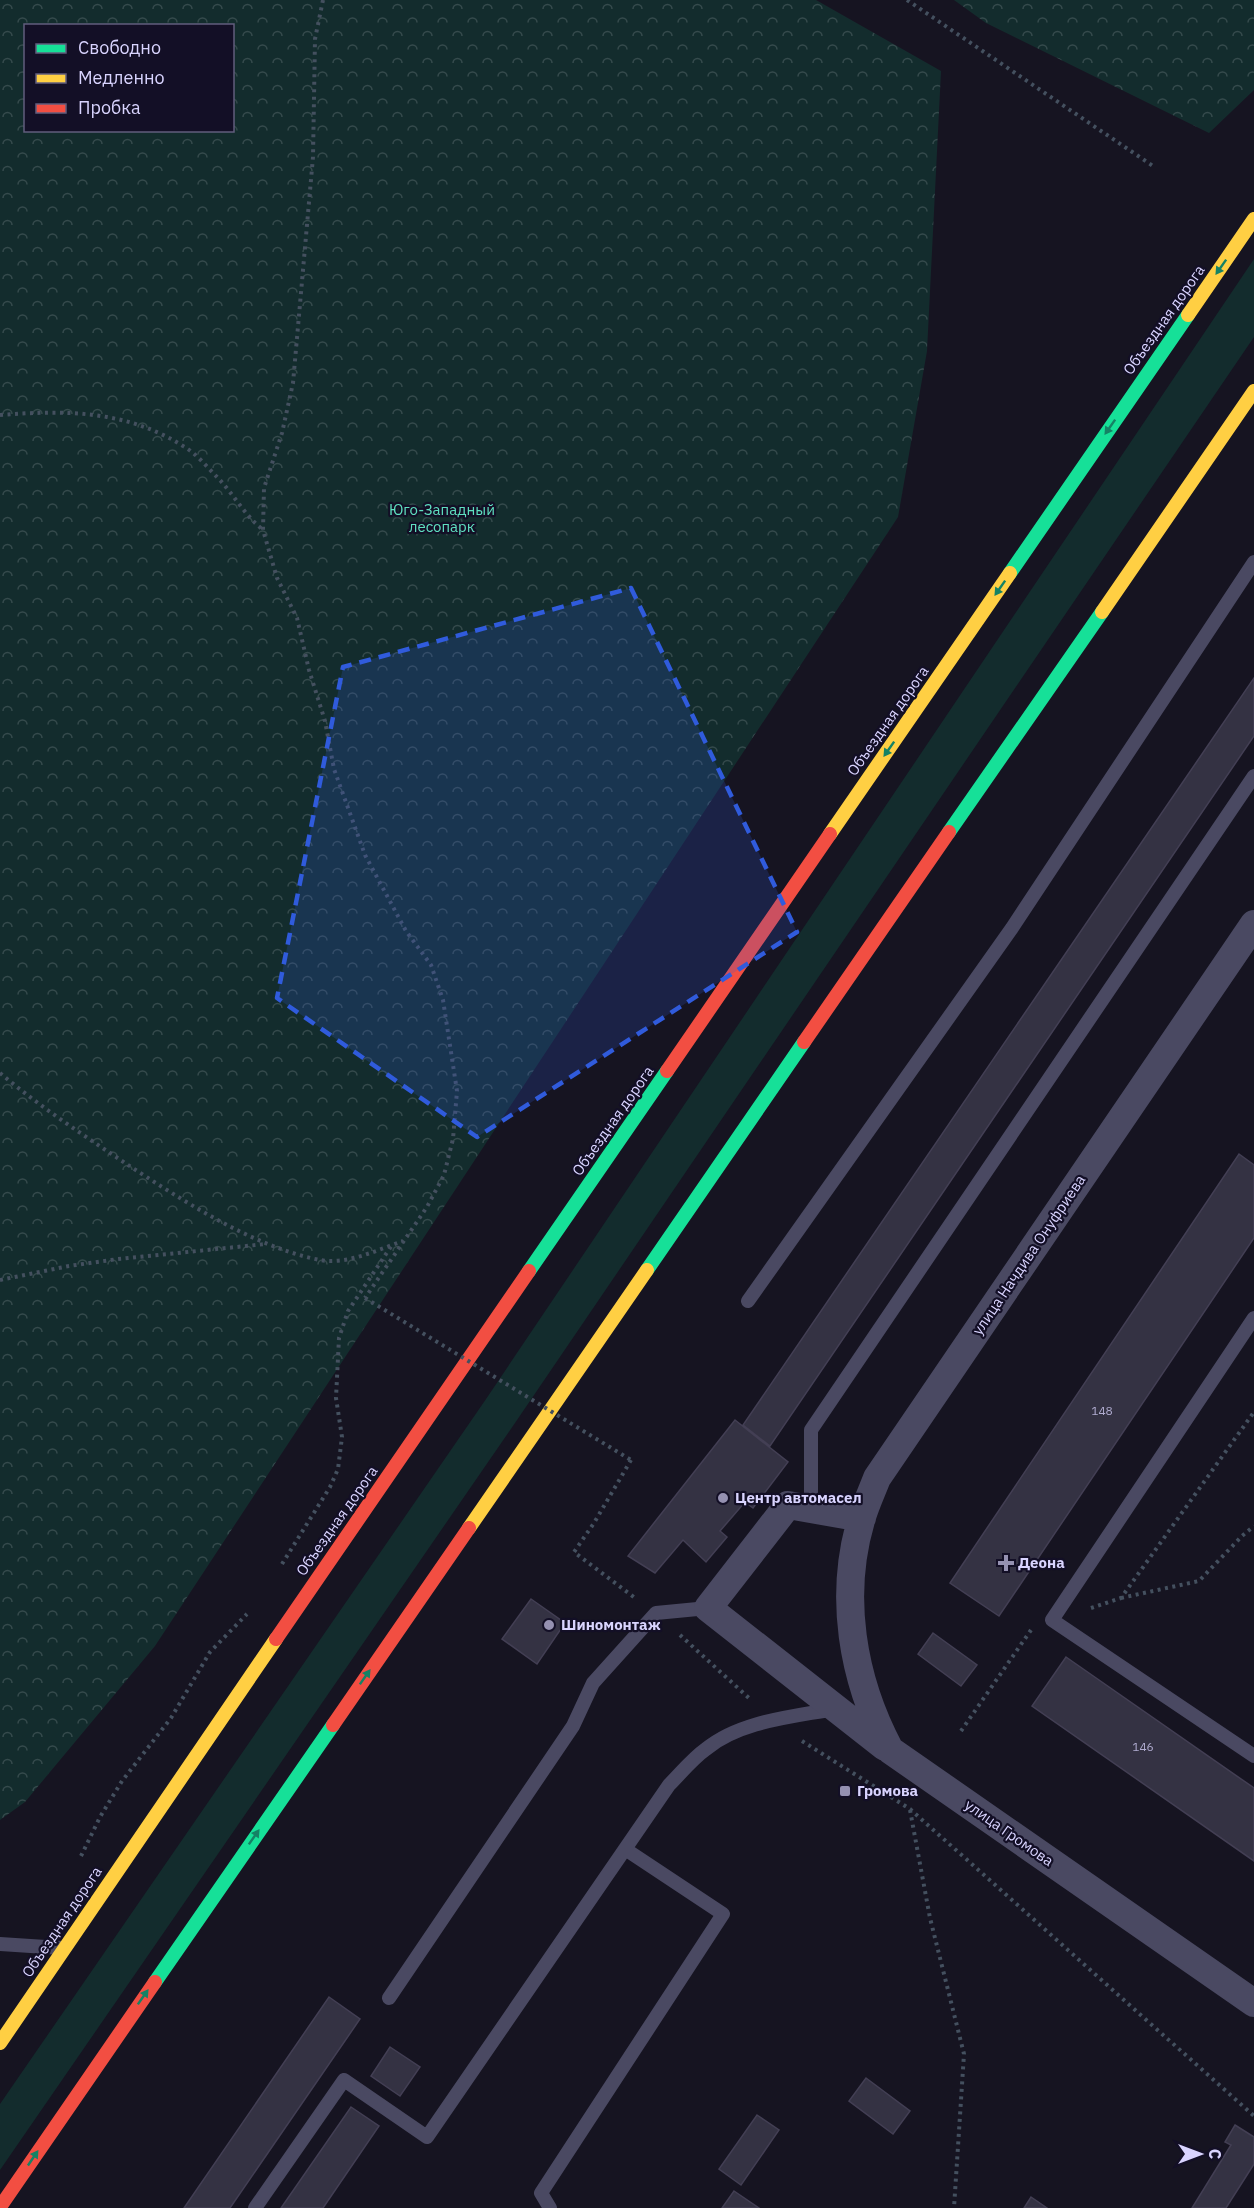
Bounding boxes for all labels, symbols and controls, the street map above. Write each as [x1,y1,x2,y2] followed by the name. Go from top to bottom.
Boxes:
[24,24,234,132] legend
[78,36,161,59] text: Свободно
[78,66,165,89] text: Медленно
[78,96,141,119] text: Пробка
[1215,258,1227,274] one-way arrow
[1119,261,1209,378] street label: Объездная дорога
[1104,419,1116,435] one-way arrow
[389,500,495,536] park label: Юго-Западный лесопарк
[995,580,1006,596] one-way arrow
[843,662,933,779] street label: Объездная дорога
[883,740,895,756] one-way arrow
[568,1062,658,1179] street label: Объездная дорога
[968,1171,1089,1339] street label: улица Начдива Онуфриева
[1091,1403,1113,1418] house number: 148
[292,1462,382,1579] street label: Объездная дорога
[735,1488,862,1507] place label: Центр автомасел
[716,1491,730,1505] marker: Центр автомасел
[1018,1553,1065,1572] place label: Деона
[999,1556,1013,1570] marker: Деона
[561,1615,661,1634] place label: Шиномонтаж
[542,1618,556,1632] marker: Шиномонтаж
[359,1669,371,1685] one-way arrow
[1132,1739,1154,1754] house number: 146
[857,1781,919,1800] place label: Громова
[838,1784,852,1798] marker: Громова
[961,1795,1057,1870] street label: улица Громова
[248,1829,259,1845] one-way arrow
[17,1863,106,1981] street label: Объездная дорога
[137,1990,149,2006] one-way arrow
[1170,2124,1230,2184] north arrow
[1205,2149,1225,2159] text: С
[27,2151,39,2167] one-way arrow

